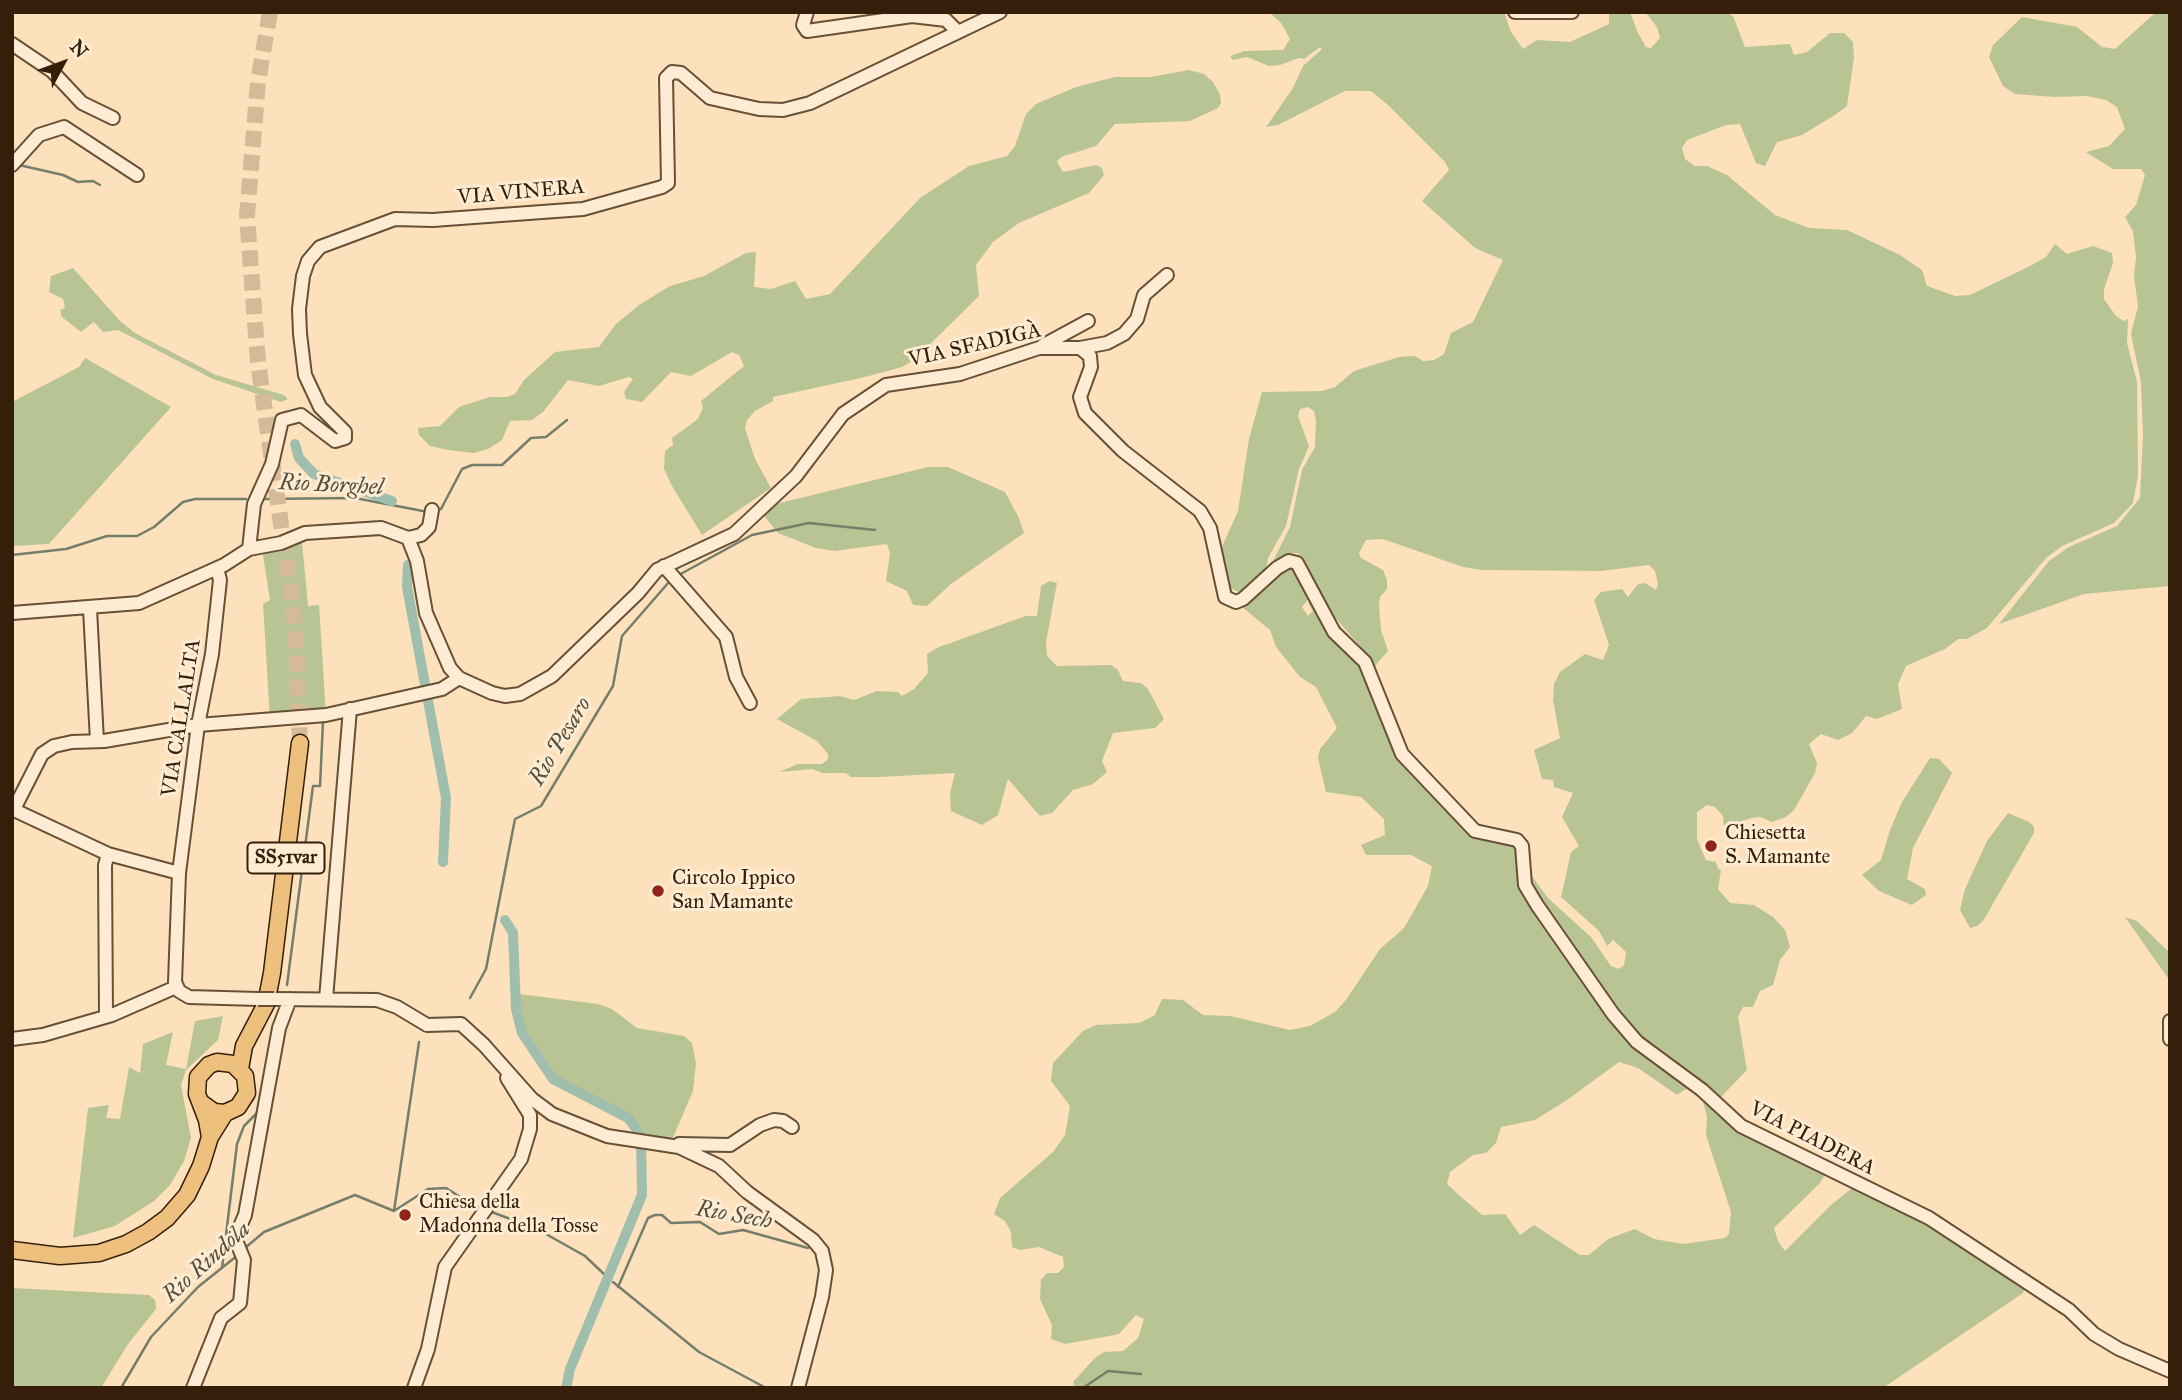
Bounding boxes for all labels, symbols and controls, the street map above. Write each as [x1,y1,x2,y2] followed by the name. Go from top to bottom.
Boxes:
[28,28,98,98] north arrow
[65,35,93,63] text: N
[456,175,586,211] street label: VIA VINERA
[906,318,1044,374] street label: VIA SFADIGÀ
[278,469,384,503] water label: Rio Borghel
[157,637,207,799] street label: VIA CALLALTA
[524,693,598,791] water label: Rio Pesaro
[1725,821,1830,871] place label: Chiesetta S. Mamante
[1703,838,1719,854] marker: Chiesetta S. Mamante
[247,842,324,874] road number: SS51var
[672,866,795,916] place label: Circolo Ippico San Mamante
[650,883,666,899] marker: Circolo Ippico San Mamante
[1745,1097,1879,1181] street label: VIA PIADERA
[419,1190,598,1240] place label: Chiesa della Madonna della Tosse
[694,1196,774,1236] water label: Rio Sech
[397,1207,413,1223] marker: Chiesa della Madonna della Tosse
[158,1217,256,1309] water label: Rio Rindola

